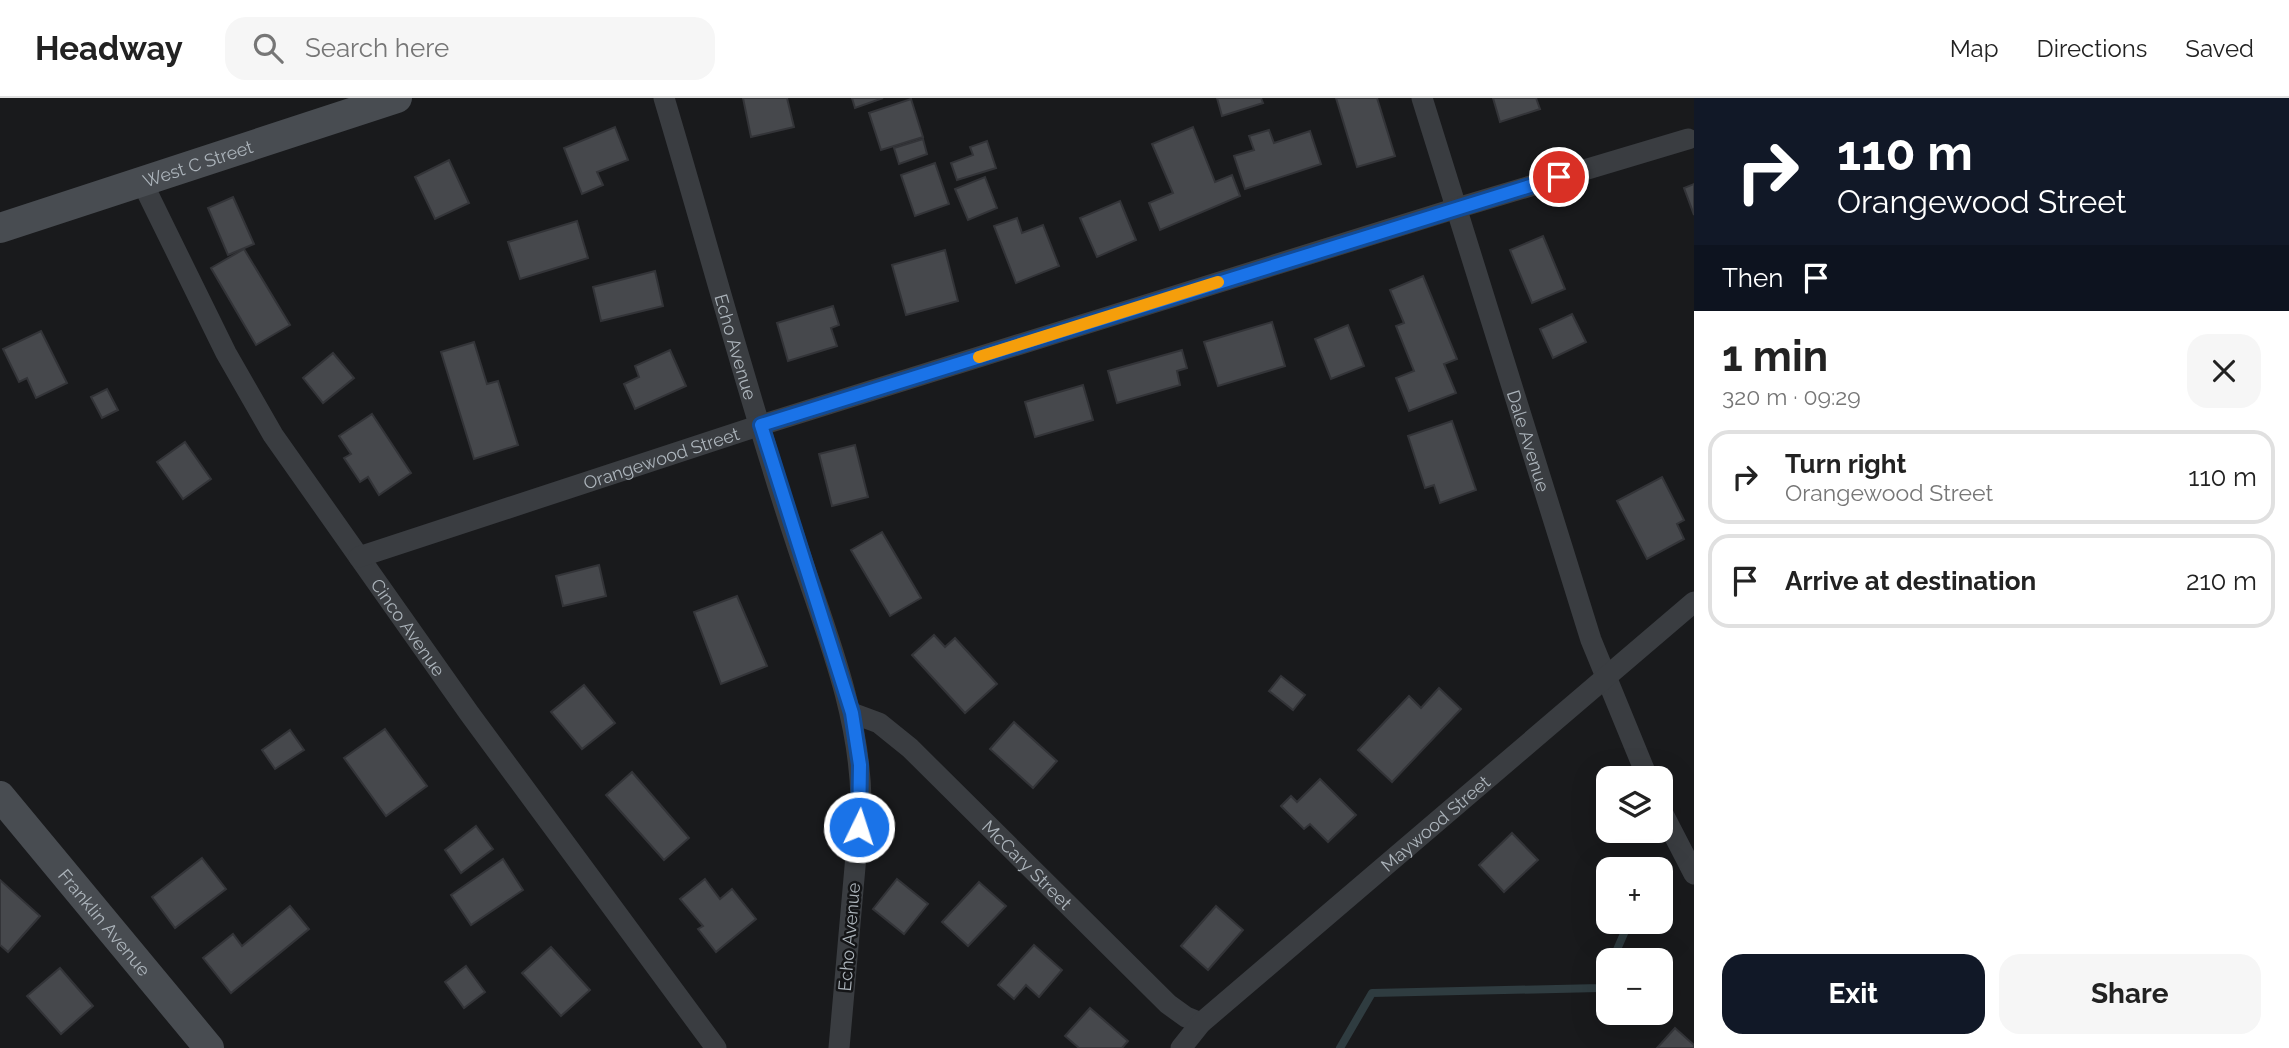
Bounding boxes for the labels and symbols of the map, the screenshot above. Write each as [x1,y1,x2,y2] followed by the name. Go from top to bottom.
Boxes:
[140,135,255,191] street label: West C Street
[1529,147,1589,207] pin
[711,292,762,403] street label: Echo Avenue
[1503,387,1555,495] street label: Dale Avenue
[580,422,742,493] street label: Orangewood Street
[367,574,450,680] street label: Cinco Avenue
[1376,771,1494,875] street label: Maywood Street
[822,790,896,864] position arrow
[978,816,1077,913] street label: McCary Street
[54,864,155,980] street label: Franklin Avenue
[834,881,864,992] street label: Echo Avenue

